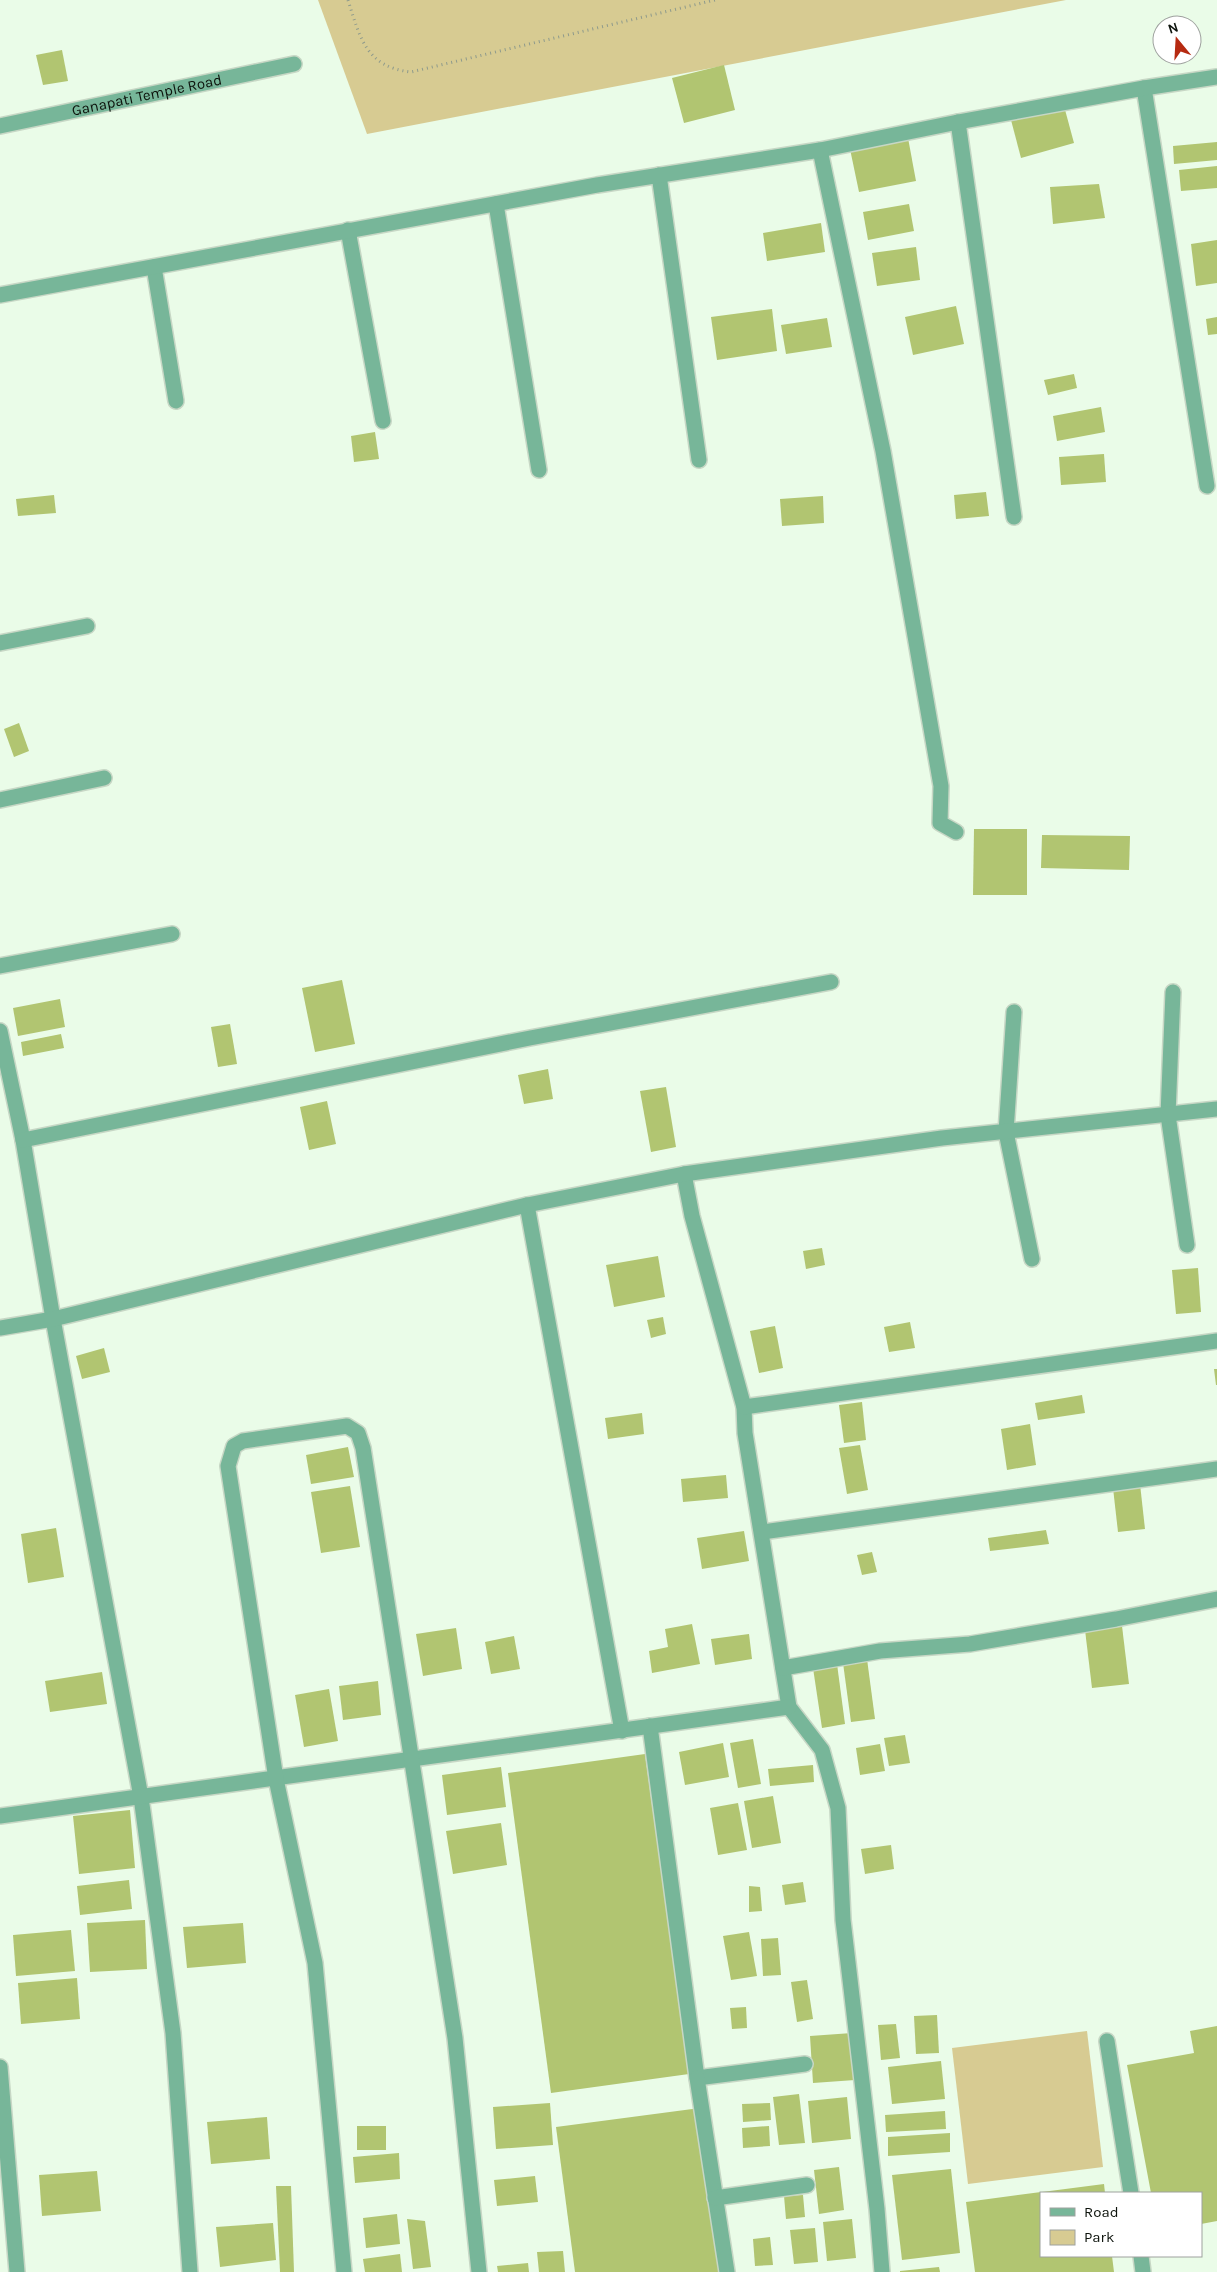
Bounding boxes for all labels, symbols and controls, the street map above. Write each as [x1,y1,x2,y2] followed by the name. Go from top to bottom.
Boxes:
[1152,15,1202,65] north arrow
[1166,18,1181,38] text: N
[70,70,223,120] street label: Ganapati Temple Road
[1040,2192,1202,2257] legend
[1084,2203,1119,2221] text: Road
[1084,2228,1114,2246] text: Park

